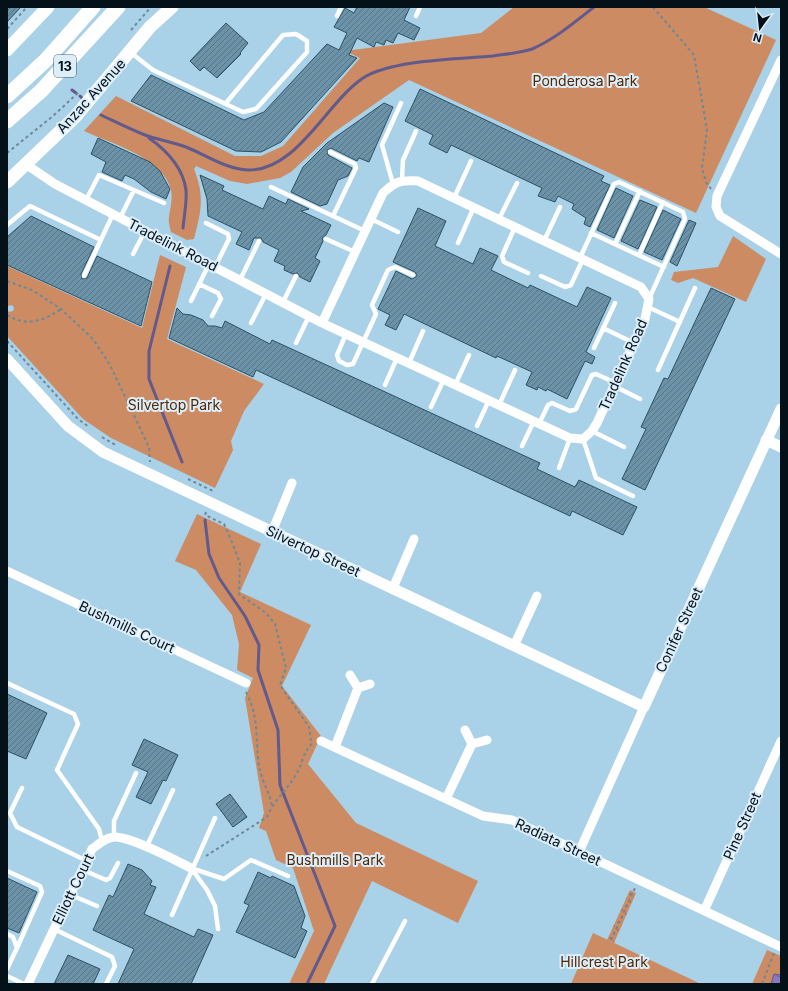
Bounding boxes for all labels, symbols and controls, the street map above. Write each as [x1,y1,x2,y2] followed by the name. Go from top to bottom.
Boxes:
[740,8,780,48] north arrow
[752,30,763,46] text: N
[53,55,129,137] street label: Anzac Avenue
[54,55,76,77] road number: 13
[533,72,638,89] park label: Ponderosa Park
[125,215,221,275] street label: Tradelink Road
[595,316,650,413] street label: Tradelink Road
[128,396,221,413] park label: Silvertop Park
[263,521,363,580] street label: Silvertop Street
[651,584,706,675] street label: Conifer Street
[77,597,178,656] street label: Bushmills Court
[719,789,764,862] street label: Pine Street
[513,814,604,869] street label: Radiata Street
[48,850,97,927] street label: Elliott Court
[287,851,384,868] park label: Bushmills Park
[560,953,648,970] park label: Hillcrest Park

